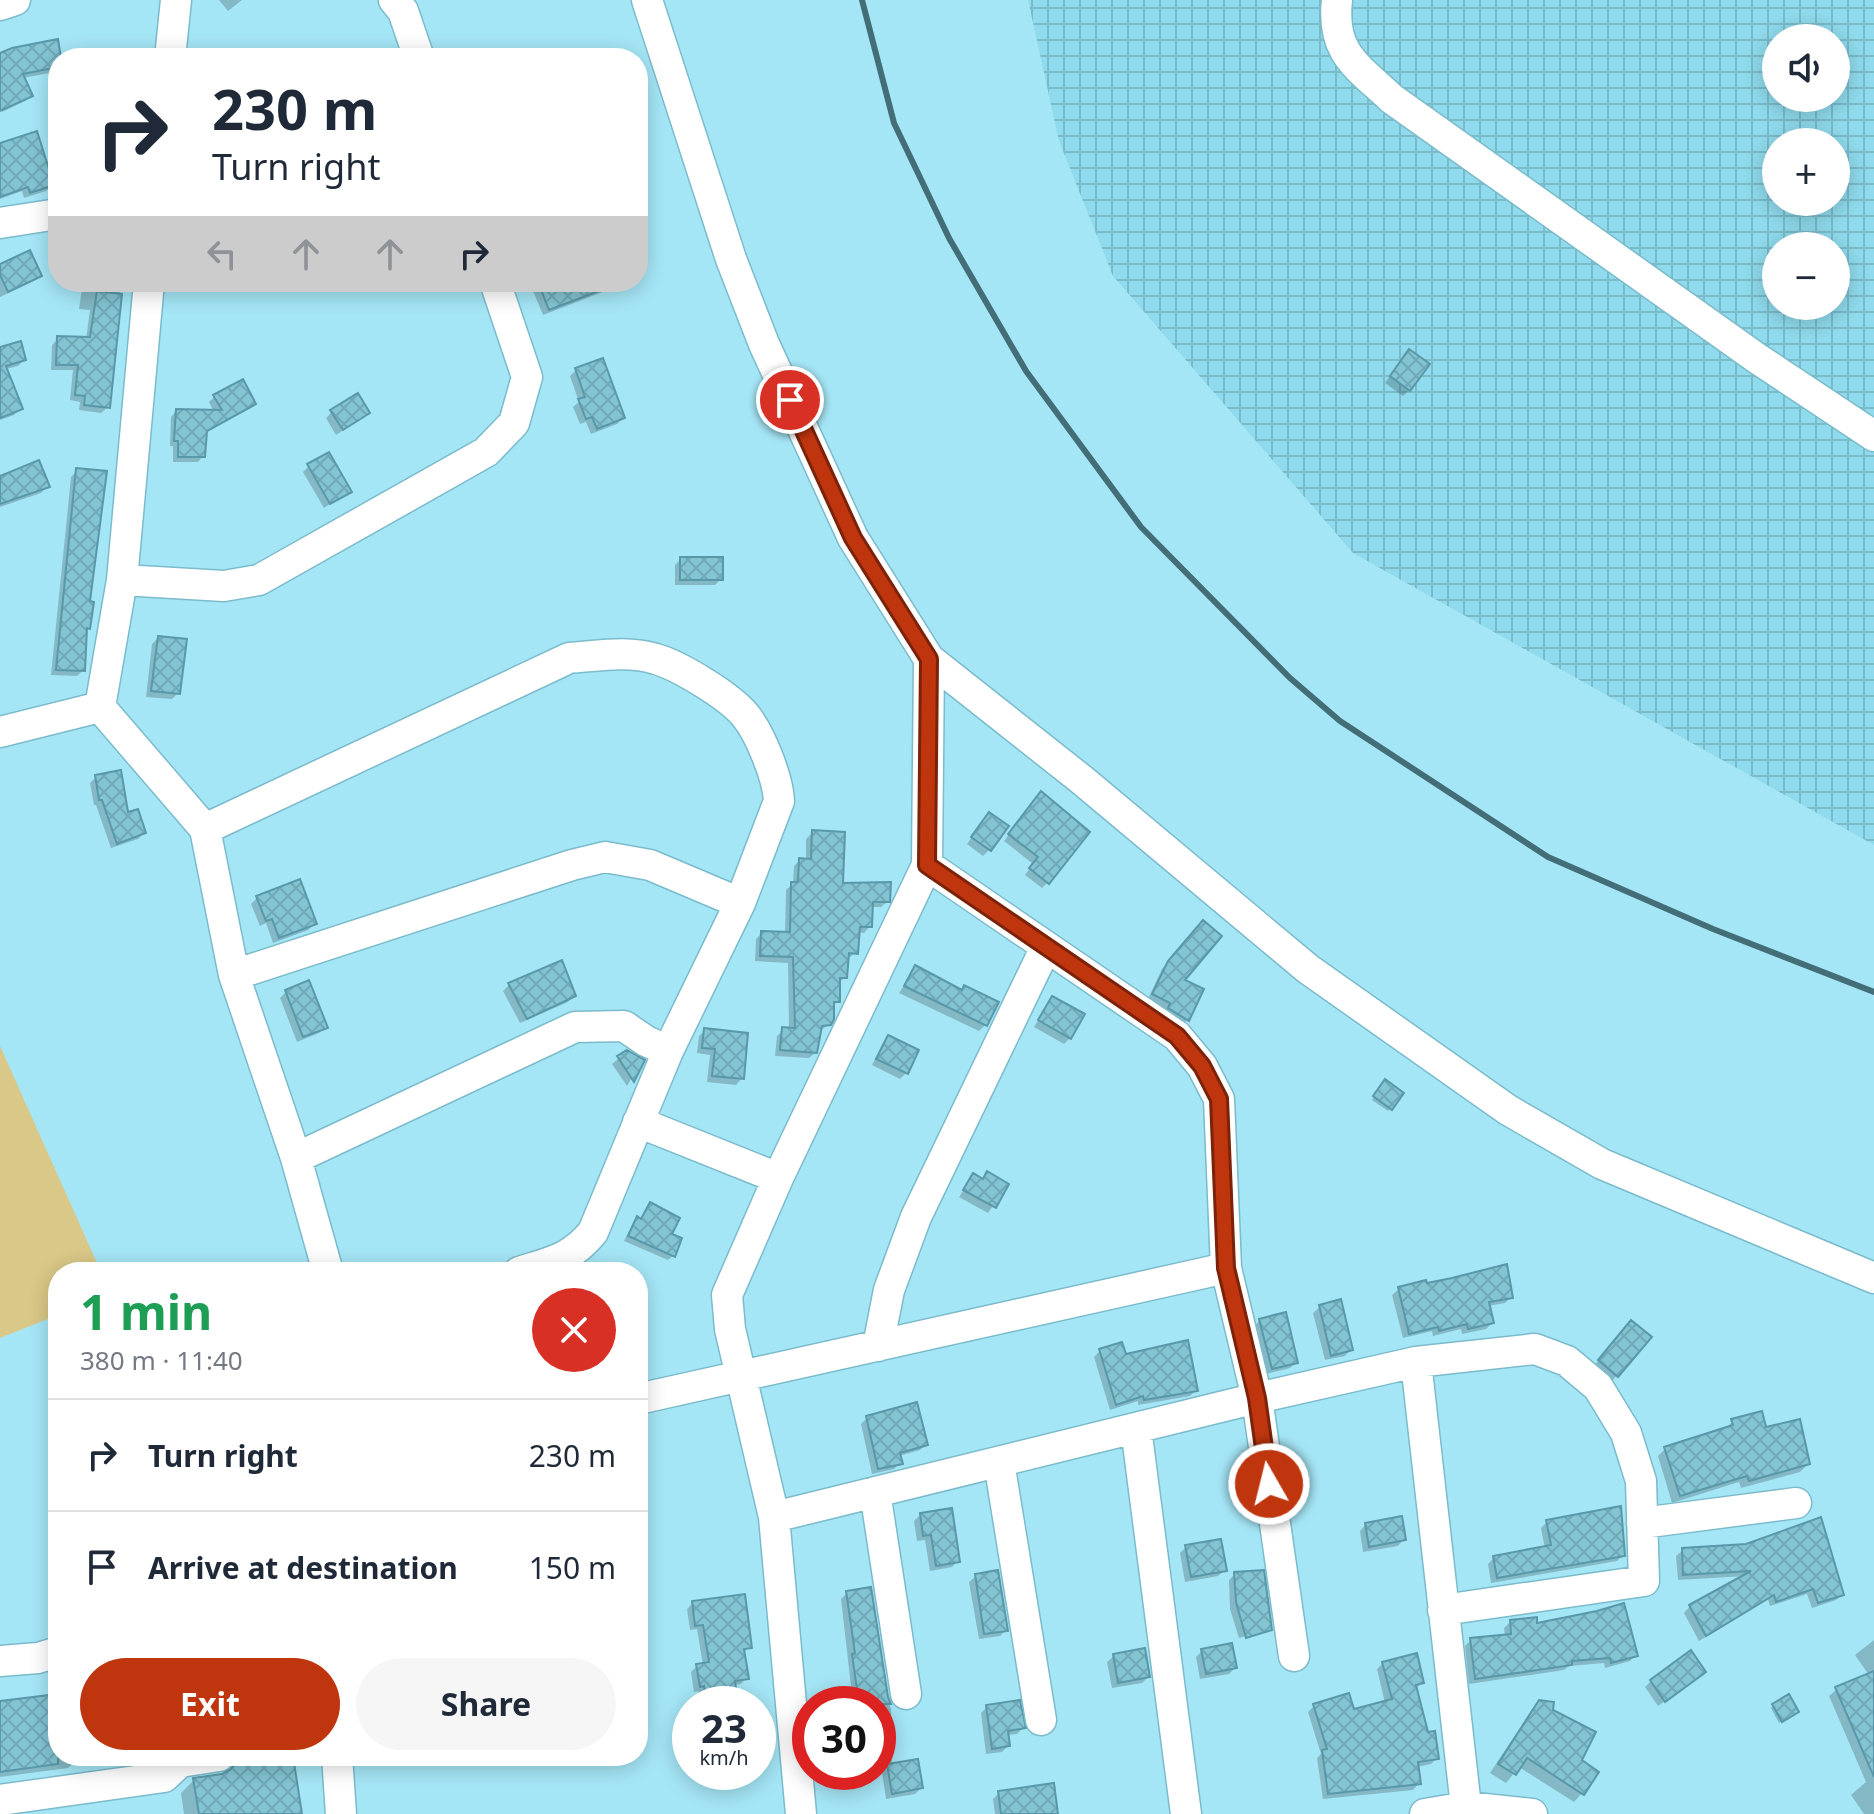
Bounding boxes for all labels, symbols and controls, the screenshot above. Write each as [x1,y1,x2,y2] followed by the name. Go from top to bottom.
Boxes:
[1762,24,1850,320] map controls
[1762,24,1850,112] button: sound
[212,70,377,146] text: 230 m
[80,80,184,184] icon: right
[1762,128,1850,216] button: +
[212,142,380,191] text: Turn right
[200,232,244,276] icon: left
[284,232,328,276] icon: ahead
[368,232,412,276] icon: ahead
[452,232,496,276] icon: right
[1762,232,1850,320] button: −
[756,366,824,434] pin
[768,378,812,422] icon: arrive
[80,1279,212,1344] text: 1 min
[532,1288,616,1372] button: close
[80,1342,243,1378] text: 380 m · 11:40
[80,1433,124,1477] icon: right
[148,1435,298,1476] text: Turn right
[529,1435,616,1476] text: 230 m
[1227,1442,1311,1526] position arrow
[80,1545,124,1589] icon: arrive
[148,1547,458,1588] text: Arrive at destination
[529,1547,616,1588] text: 150 m
[80,1658,340,1750] button: Exit
[356,1658,616,1750] button: Share
[792,1686,896,1790] speed limit sign: 30
[701,1700,747,1755] text: 23
[699,1744,749,1771] text: km/h

